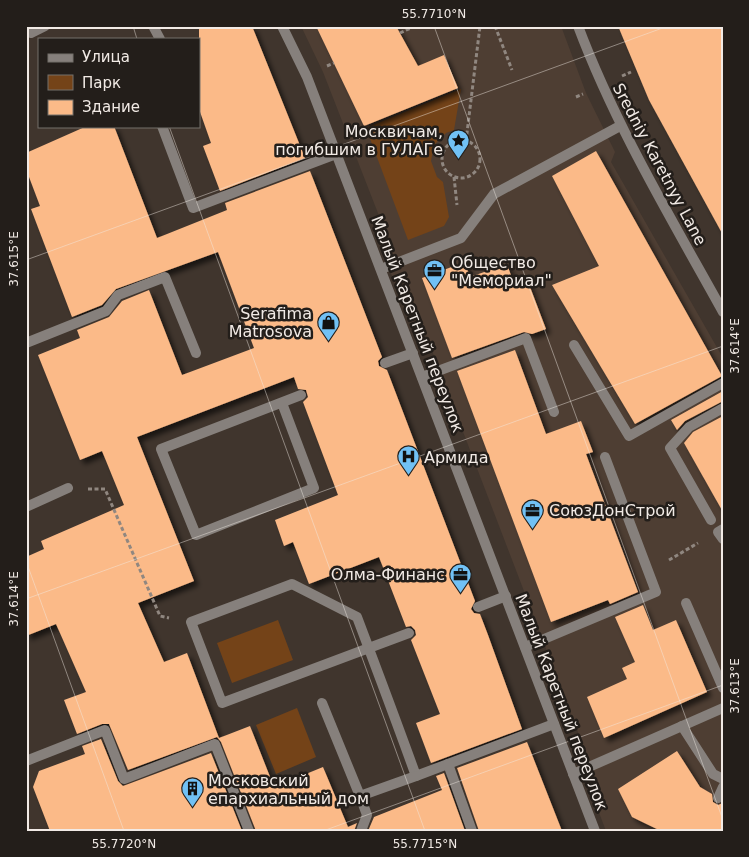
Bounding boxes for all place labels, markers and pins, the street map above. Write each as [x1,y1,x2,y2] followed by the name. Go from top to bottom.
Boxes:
[275,122,443,159] place label: Москвичам, погибшим в ГУЛАГе
[447,128,471,159] place icon: Москвичам, погибшим в ГУЛАГе
[451,253,552,290] place label: Общество "Мемориал"
[423,259,447,290] office icon: Общество "Мемориал"
[229,304,312,341] place label: Serafima Matrosova
[316,310,340,341] shop icon: Serafima Matrosova
[396,445,420,476] hospital icon: Армида
[424,448,488,467] place label: Армида
[521,498,545,529] office icon: СоюзДонСтрой
[549,501,676,520] place label: СоюзДонСтрой
[449,562,473,593] office icon: Олма-Финанс
[331,565,445,584] place label: Олма-Финанс
[208,771,369,808] place label: Московский епархиальный дом
[180,777,204,808] building icon: Московский епархиальный дом

